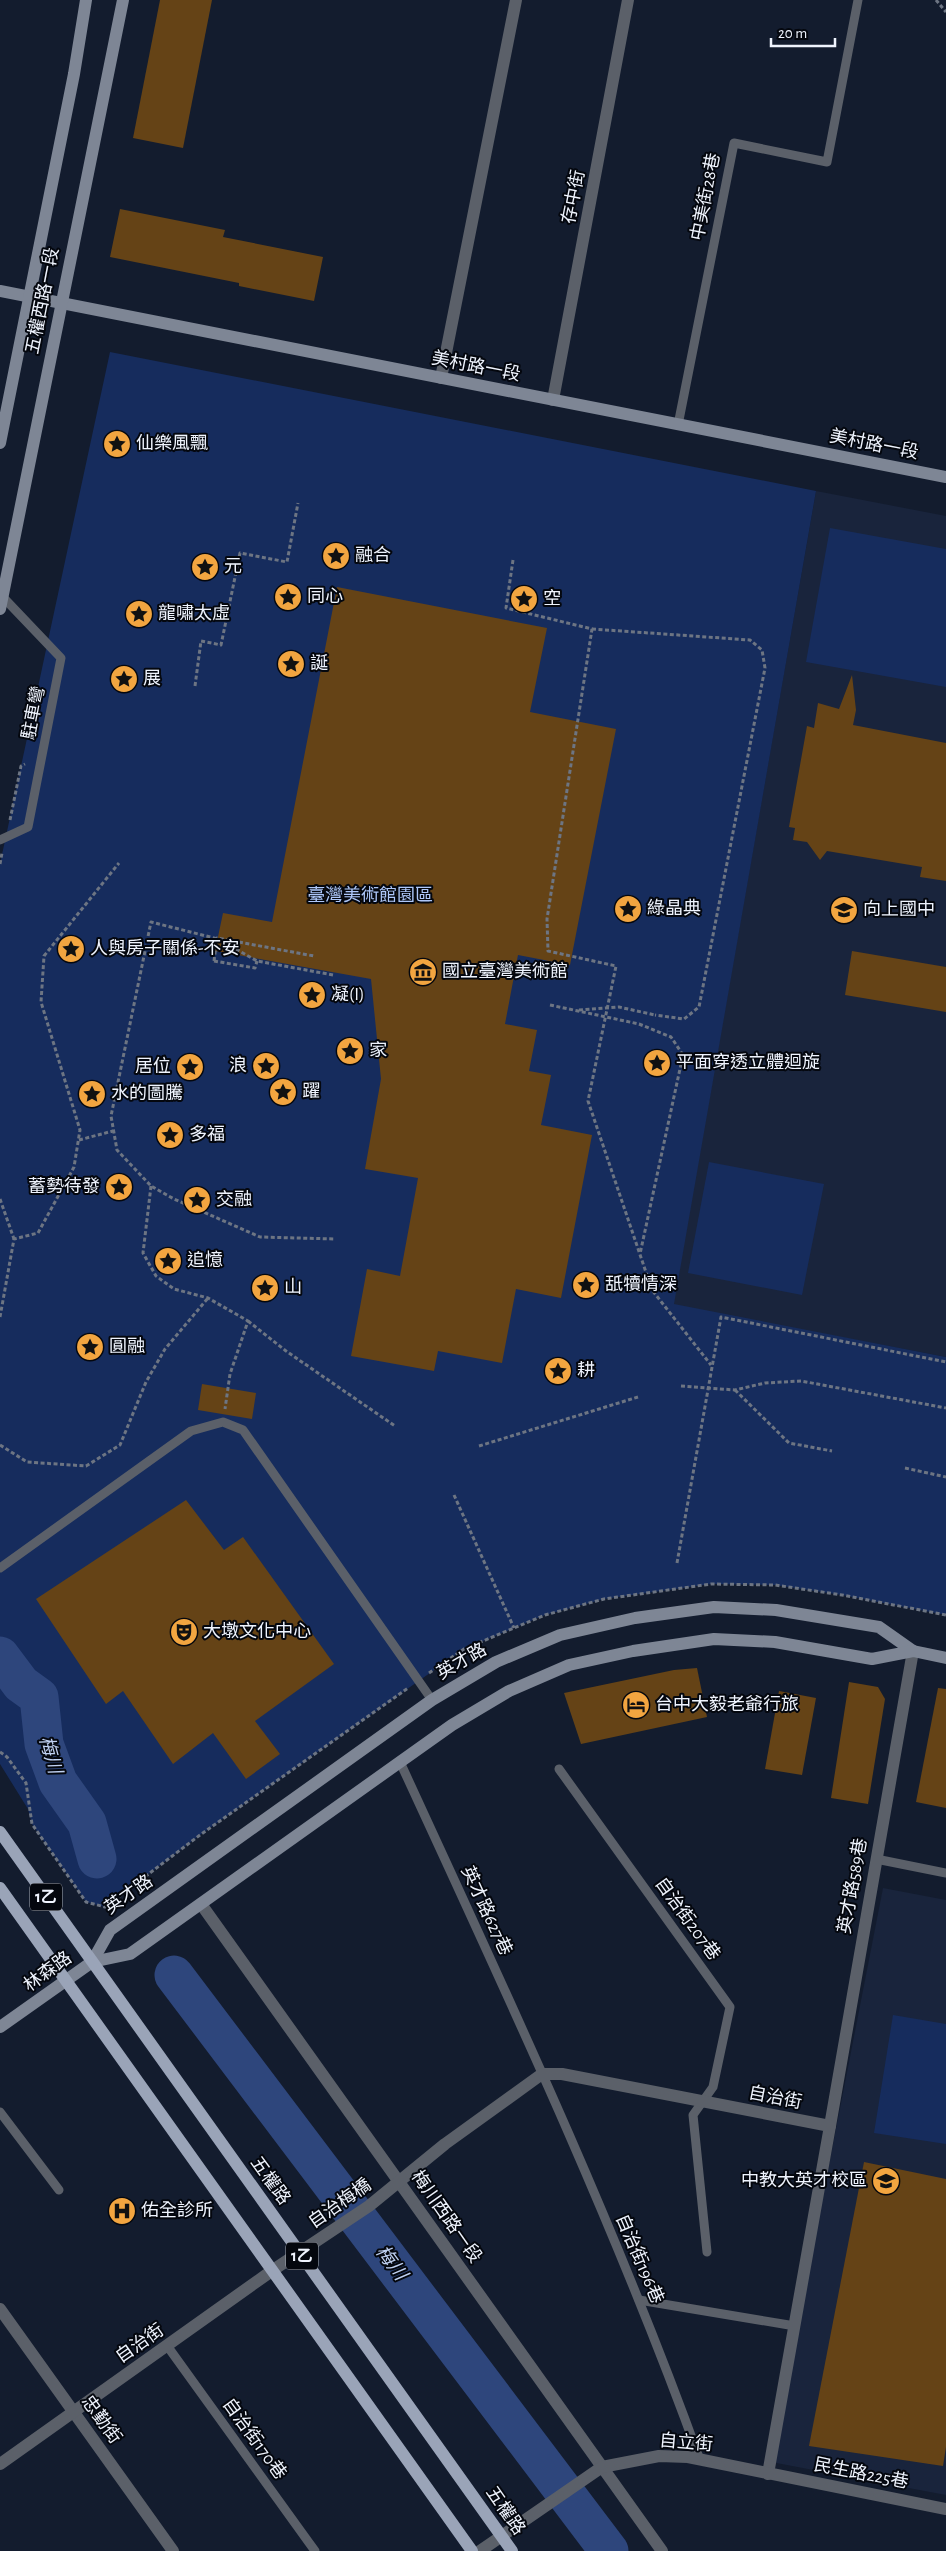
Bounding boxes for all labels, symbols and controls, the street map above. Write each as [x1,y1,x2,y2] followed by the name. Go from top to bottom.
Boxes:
[771,15,835,47] scale bar
[778,26,807,41] text: 20 m
[687,151,723,242] street label: 中美街28巷
[558,168,588,225] street label: 存中街
[22,246,62,356] street label: 五權西路一段
[430,348,522,384] street label: 美村路一段
[828,426,920,462] street label: 美村路一段
[102,429,132,459] place icon: 仙樂風飄
[136,433,208,453] place label: 仙樂風飄
[321,541,351,571] place icon: 融合
[355,545,391,565] place label: 融合
[190,552,220,582] place icon: 元
[224,558,242,576] place label: 元
[273,582,303,612] place icon: 同心
[509,584,539,614] place icon: 空
[307,587,343,606] place label: 同心
[543,588,561,608] place label: 空
[124,599,154,629] place icon: 龍嘯太虛
[158,603,230,623] place label: 龍嘯太虛
[276,649,306,679] place icon: 誕
[310,653,328,673] place label: 誕
[109,664,139,694] place icon: 展
[143,669,161,688] place label: 展
[18,684,48,741] street label: 駐車彎
[307,885,433,905] park label: 臺灣美術館園區
[613,894,643,924] place icon: 綠晶典
[829,895,859,925] school or university icon: 向上國中
[647,898,701,918] place label: 綠晶典
[863,899,935,919] place label: 向上國中
[56,934,86,964] place icon: 人與房子關係-不安
[90,938,240,958] place label: 人與房子關係-不安
[408,957,438,987] museum icon: 國立臺灣美術館
[442,961,568,981] place label: 國立臺灣美術館
[297,980,327,1010] place icon: 凝(I)
[331,985,365,1004] place label: 凝(I)
[335,1036,365,1066] place icon: 家
[369,1040,387,1060] place label: 家
[642,1048,672,1078] place icon: 平面穿透立體迴旋
[251,1051,281,1081] place icon: 浪
[175,1052,205,1082] place icon: 居位
[676,1052,820,1072] place label: 平面穿透立體迴旋
[229,1055,247,1075] place label: 浪
[135,1056,171,1076] place label: 居位
[268,1077,298,1107] place icon: 躍
[77,1079,107,1109] place icon: 水的圖騰
[302,1082,320,1101] place label: 躍
[111,1083,183,1103] place label: 水的圖騰
[155,1120,185,1150] place icon: 多福
[189,1124,225,1144] place label: 多福
[104,1172,134,1202] place icon: 蓄勢待發
[28,1176,100,1196] place label: 蓄勢待發
[182,1185,212,1215] place icon: 交融
[216,1189,252,1209] place label: 交融
[153,1246,183,1276] place icon: 追憶
[187,1250,223,1270] place label: 追憶
[571,1270,601,1300] place icon: 舐犢情深
[250,1273,280,1303] place icon: 山
[605,1274,677,1294] place label: 舐犢情深
[284,1277,302,1297] place label: 山
[75,1332,105,1362] place icon: 圓融
[109,1337,145,1356] place label: 圓融
[543,1356,573,1386] place icon: 耕
[577,1360,595,1380] place label: 耕
[169,1617,199,1647] theatre icon: 大墩文化中心
[203,1621,311,1641] place label: 大墩文化中心
[433,1639,490,1683] street label: 英才路
[621,1690,651,1720] hotel icon: 台中大毅老爺行旅
[655,1694,799,1714] place label: 台中大毅老爺行旅
[36,1734,66,1778] water label: 梅川
[834,1837,870,1935] street label: 英才路589巷
[458,1863,516,1958] street label: 英才路627巷
[101,1871,156,1918] street label: 英才路
[651,1873,724,1964] street label: 自治街207巷
[30,1884,62,1910] road number: 1乙
[20,1947,75,1995] street label: 林森路
[747,2082,804,2112] street label: 自治街
[247,2153,295,2208] street label: 五權路
[408,2166,486,2266] street label: 梅川西路一段
[871,2166,901,2196] school or university icon: 中教大英才校區
[741,2170,867,2190] place label: 中教大英才校區
[304,2174,375,2232] street label: 自治梅橋
[107,2196,137,2226] hospital icon: 佑全診所
[141,2200,213,2220] place label: 佑全診所
[612,2211,668,2306] street label: 自治街196巷
[286,2242,318,2270] road number: 1乙
[372,2242,412,2285] water label: 梅川
[112,2320,167,2367] street label: 自治街
[78,2392,126,2447] street label: 忠勤街
[219,2394,291,2483] street label: 自治街170巷
[658,2430,714,2454] street label: 自立街
[812,2454,910,2492] street label: 民生路225巷
[482,2483,529,2538] street label: 五權路

